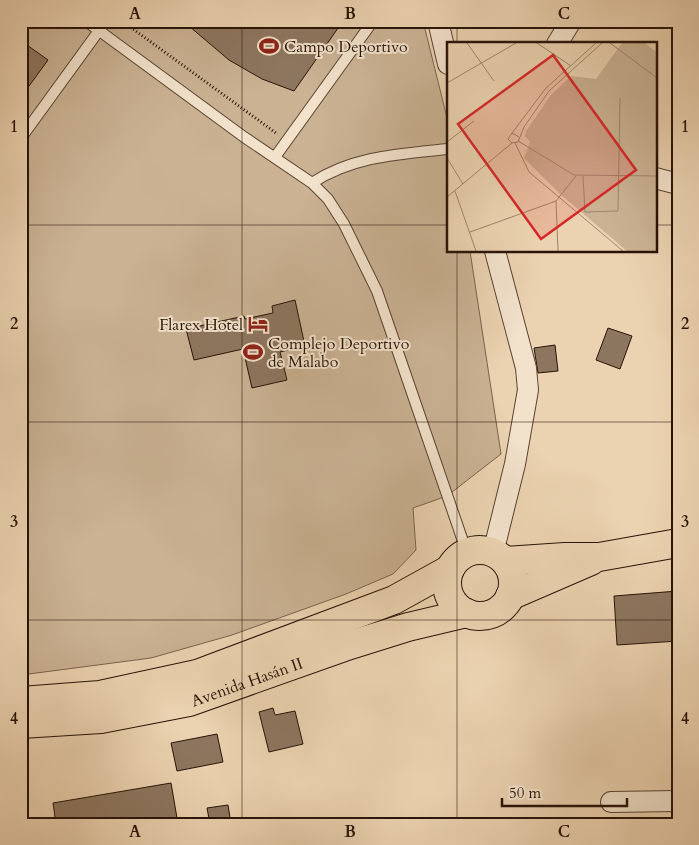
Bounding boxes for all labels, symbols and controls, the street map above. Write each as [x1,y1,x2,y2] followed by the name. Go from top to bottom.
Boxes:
[129,3,141,25] text: A
[344,3,356,25] text: B
[558,3,570,25] text: C
[258,35,280,57] sports icon: Campo Deportivo
[284,36,408,58] place label: Campo Deportivo
[447,42,656,252] inset map
[10,116,18,138] text: 1
[681,116,689,138] text: 1
[10,313,18,335] text: 2
[247,313,269,335] hotel icon: Flarex Hotel
[681,313,689,335] text: 2
[159,314,243,336] place label: Flarex Hotel
[268,333,410,373] place label: Complejo Deportivo de Malabo
[242,341,264,363] sports icon: Complejo Deportivo de Malabo
[10,511,18,533] text: 3
[681,511,689,533] text: 3
[188,653,306,712] street label: Avenida Hasán II
[10,708,18,730] text: 4
[681,708,689,730] text: 4
[502,775,626,807] scale bar
[509,783,541,803] text: 50 m
[129,821,141,843] text: A
[344,821,356,843] text: B
[558,821,570,843] text: C

